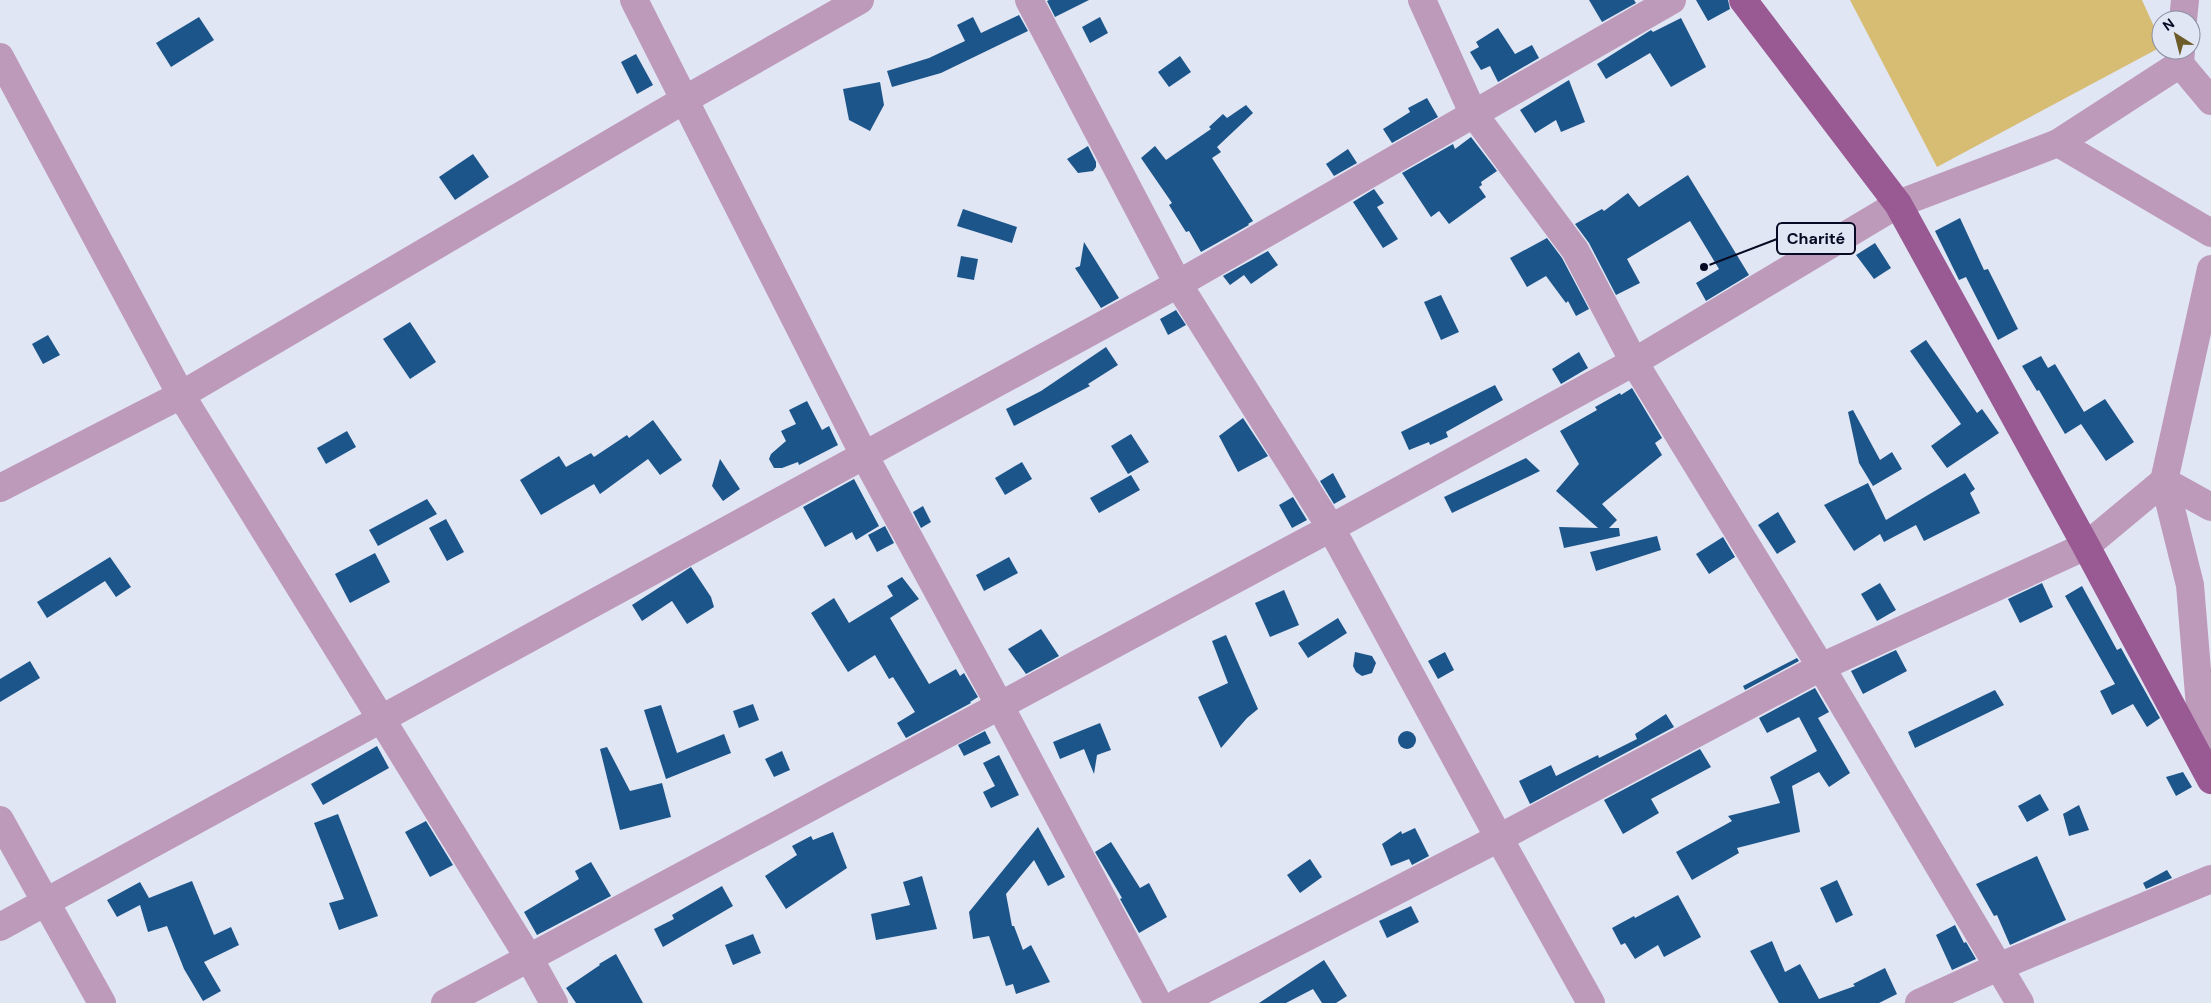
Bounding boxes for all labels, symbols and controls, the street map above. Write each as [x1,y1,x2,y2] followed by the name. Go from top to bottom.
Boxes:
[2151,10,2201,60] north arrow
[2159,14,2178,35] text: N
[1777,223,1855,254] callout: Charité
[1787,228,1845,249] text: Charité

